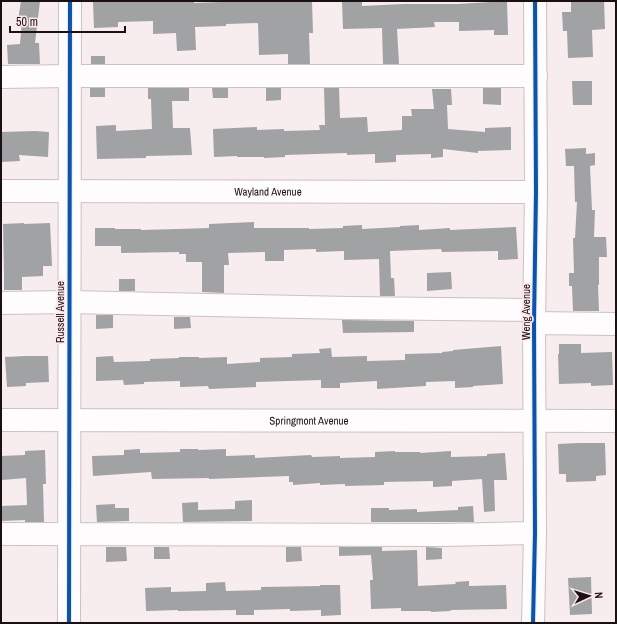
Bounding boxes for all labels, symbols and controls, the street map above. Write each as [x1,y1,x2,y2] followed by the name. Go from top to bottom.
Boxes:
[10,8,125,34] scale bar
[16,14,38,30] text: 50 m
[234,184,302,199] street label: Wayland Avenue
[53,281,67,343] street label: Russell Avenue
[519,284,533,340] street label: Weng Avenue
[269,413,349,428] street label: Springmont Avenue
[569,576,609,616] north arrow
[592,592,606,599] text: N

